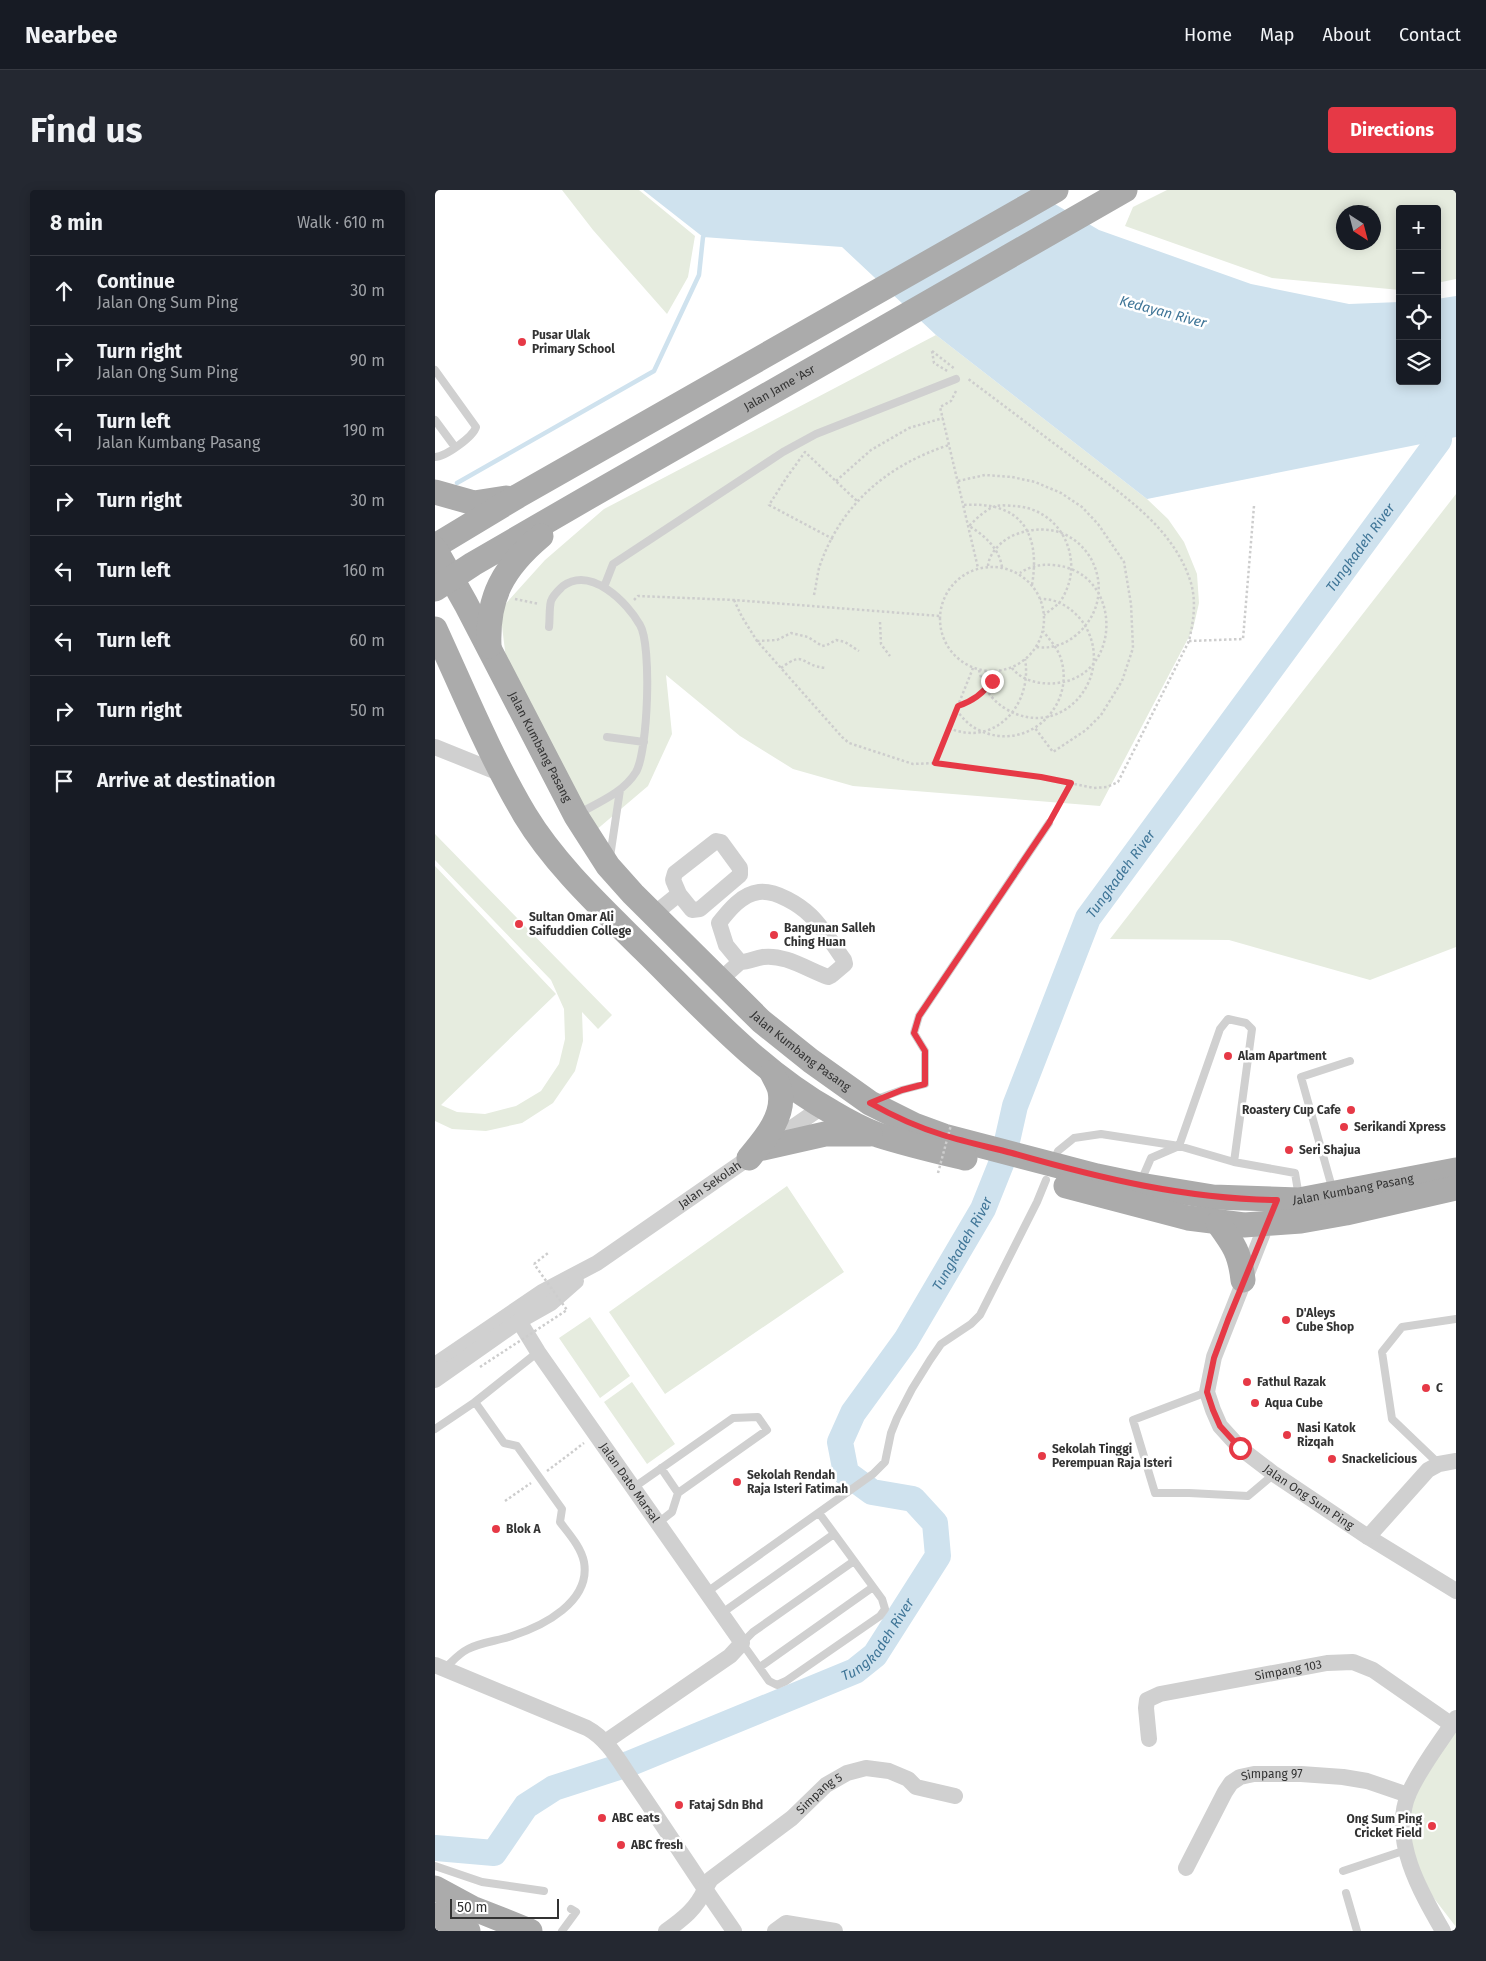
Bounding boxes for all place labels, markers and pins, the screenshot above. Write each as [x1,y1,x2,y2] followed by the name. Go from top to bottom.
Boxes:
[532,328,615,356] place label: Pusar Ulak Primary School
[516,336,528,348] marker: Pusar Ulak Primary School
[529,910,632,938] place label: Sultan Omar Ali Saifuddien College
[513,918,525,930] marker: Sultan Omar Ali Saifuddien College
[784,921,876,949] place label: Bangunan Salleh Ching Huan
[768,929,780,941] marker: Bangunan Salleh Ching Huan
[1237,1049,1327,1063] place label: Alam Apartment
[1222,1050,1234,1062] marker: Alam Apartment
[1242,1103,1341,1117] place label: Roastery Cup Cafe
[1345,1104,1357,1116] marker: Roastery Cup Cafe
[1354,1120,1446,1134] place label: Serikandi Xpress
[1338,1121,1350,1133] marker: Serikandi Xpress
[1299,1143,1361,1157] place label: Seri Shajua
[1283,1144,1295,1156] marker: Seri Shajua
[1296,1306,1354,1334] place label: D'Aleys Cube Shop
[1280,1314,1292,1326] marker: D'Aleys Cube Shop
[1257,1375,1326,1389] place label: Fathul Razak
[1241,1376,1253,1388] marker: Fathul Razak
[1436,1381,1443,1395] place label: C
[1420,1382,1432,1394] marker: C
[1264,1396,1323,1410] place label: Aqua Cube
[1249,1397,1261,1409] marker: Aqua Cube
[1297,1421,1356,1449] place label: Nasi Katok Rizqah
[1281,1429,1293,1441] marker: Nasi Katok Rizqah
[1052,1442,1172,1470] place label: Sekolah Tinggi Perempuan Raja Isteri
[1036,1450,1048,1462] marker: Sekolah Tinggi Perempuan Raja Isteri
[1342,1452,1417,1466] place label: Snackelicious
[1326,1453,1338,1465] marker: Snackelicious
[747,1468,848,1496] place label: Sekolah Rendah Raja Isteri Fatimah
[731,1476,743,1488] marker: Sekolah Rendah Raja Isteri Fatimah
[506,1522,541,1536] place label: Blok A
[490,1523,502,1535] marker: Blok A
[689,1798,763,1812] place label: Fataj Sdn Bhd
[673,1799,685,1811] marker: Fataj Sdn Bhd
[611,1811,660,1825] place label: ABC eats
[596,1812,608,1824] marker: ABC eats
[1346,1812,1422,1840] place label: Ong Sum Ping Cricket Field
[1426,1820,1438,1832] marker: Ong Sum Ping Cricket Field
[630,1838,683,1852] place label: ABC fresh
[615,1839,627,1851] marker: ABC fresh

